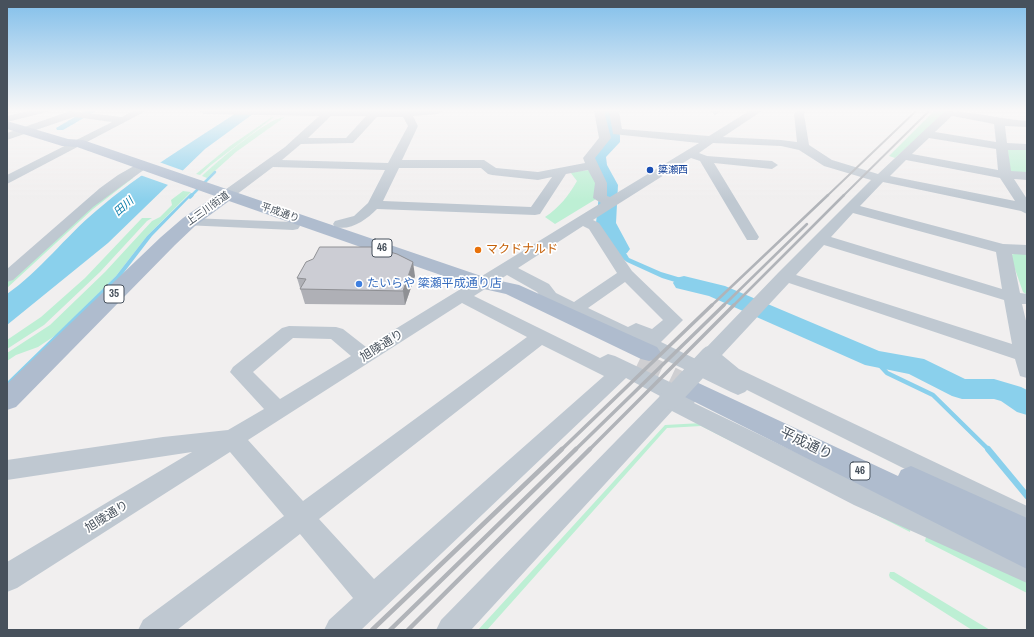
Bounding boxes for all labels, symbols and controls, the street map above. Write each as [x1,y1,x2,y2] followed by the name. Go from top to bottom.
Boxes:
[658,164,688,176] place label: 簗瀬西
[645,165,655,175] marker: 簗瀬西
[184,189,232,229] street label: 上三川街道
[111,195,137,219] water label: 田川
[259,201,301,225] street label: 平成通り
[372,239,392,257] road number: 46
[486,243,558,257] place label: マクドナルド
[473,245,483,255] marker: マクドナルド
[367,277,502,291] place label: たいらや 簗瀬平成通り店
[354,279,364,289] marker: たいらや 簗瀬平成通り店
[104,285,124,303] road number: 35
[358,327,406,365] street label: 旭陵通り
[777,424,835,464] street label: 平成通り
[850,462,870,480] road number: 46
[83,498,131,536] street label: 旭陵通り

